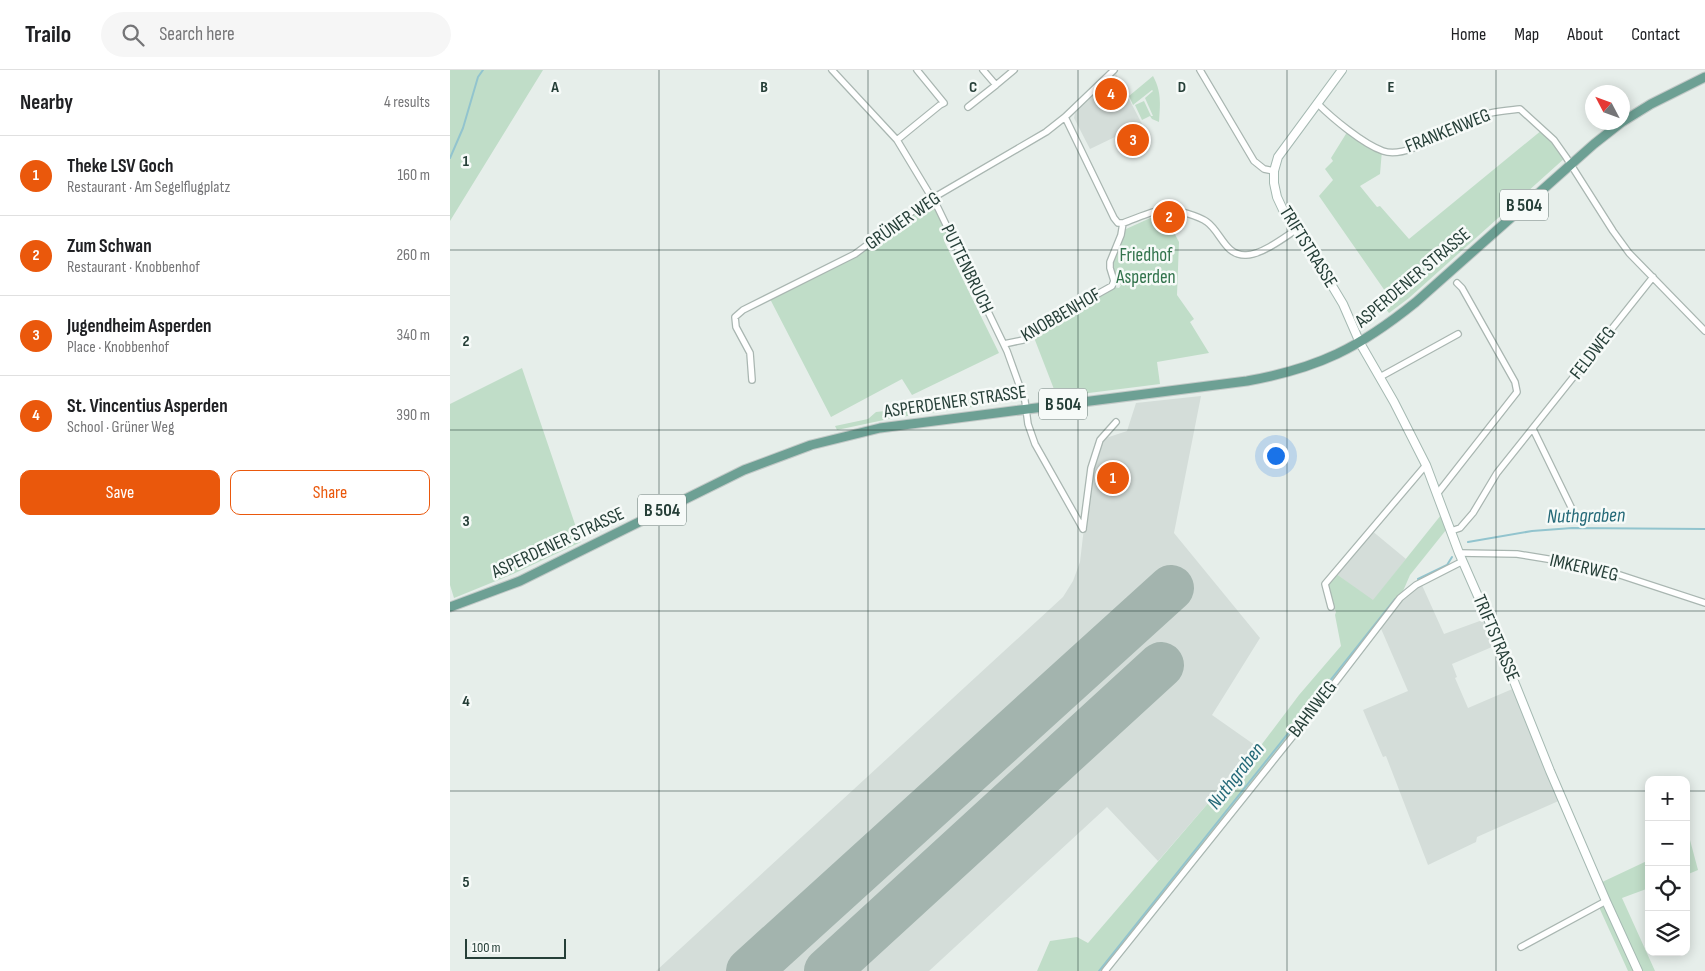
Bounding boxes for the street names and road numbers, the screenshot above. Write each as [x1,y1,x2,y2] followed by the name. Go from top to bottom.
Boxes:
[1402,104,1494,158] street label: FRANKENWEG
[861,187,945,255] street label: GRÜNER WEG
[1500,190,1548,220] road number: B 504
[1274,202,1342,292] street label: TRIFTSTRASSE
[936,221,998,317] street label: PUTTENBRUCH
[1350,223,1475,334] street label: ASPERDENER STRASSE
[1017,283,1105,347] street label: KNOBBENHOF
[1565,322,1621,384] street label: FELDWEG
[881,381,1028,424] street label: ASPERDENER STRASSE
[1039,388,1087,419] road number: B 504
[638,494,686,526] road number: B 504
[487,502,628,584] street label: ASPERDENER STRASSE
[1548,549,1620,587] street label: IMKERWEG
[1468,591,1524,685] street label: TRIFTSTRASSE
[1284,676,1342,742] street label: BAHNWEG

